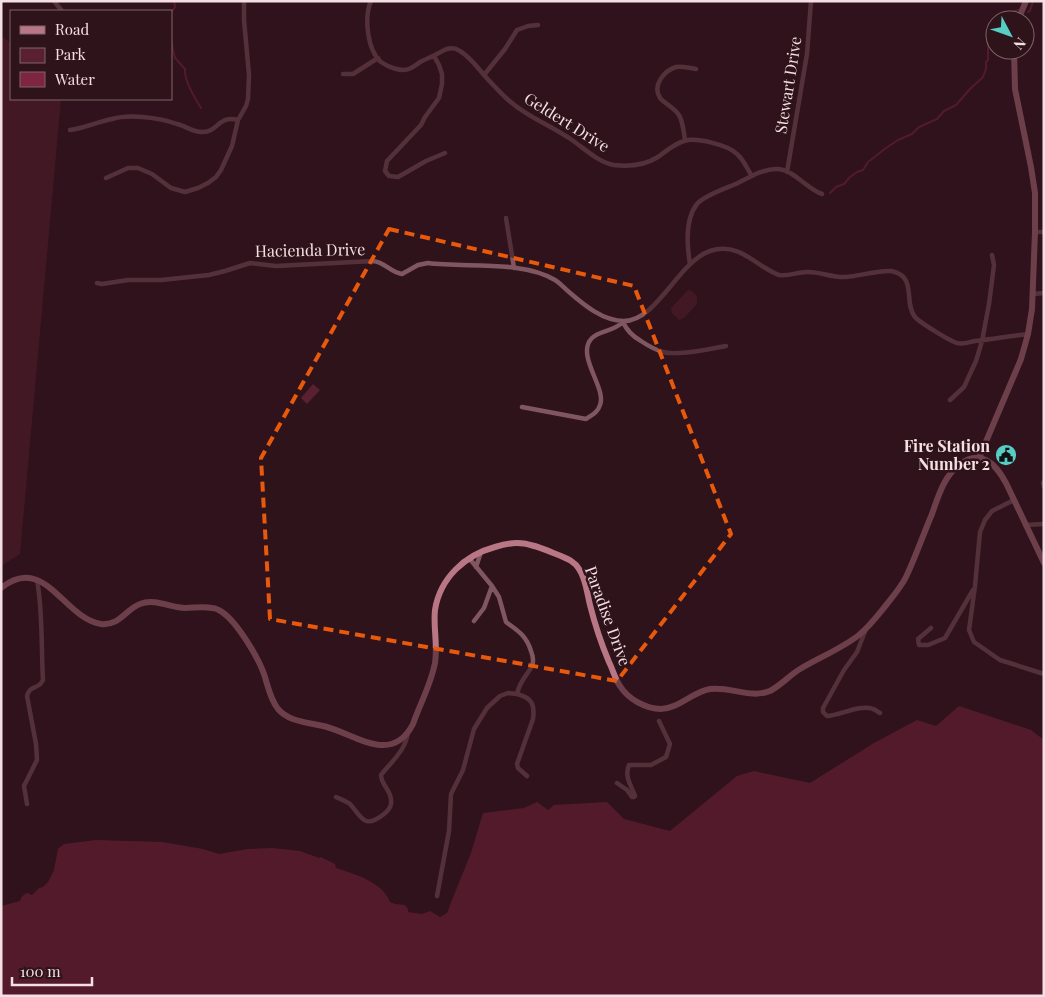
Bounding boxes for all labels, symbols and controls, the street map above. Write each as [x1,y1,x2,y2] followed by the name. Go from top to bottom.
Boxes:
[10,10,172,100] legend
[985,10,1035,60] north arrow
[55,19,89,39] text: Road
[1010,34,1031,54] text: N
[769,35,806,135] street label: Stewart Drive
[55,44,87,64] text: Park
[54,69,95,89] text: Water
[521,87,614,156] street label: Geldert Drive
[255,238,365,261] street label: Hacienda Drive
[904,435,990,474] place label: Fire Station Number 2
[994,443,1018,467] public building icon: Fire Station Number 2
[581,563,636,669] street label: Paradise Drive
[12,954,92,986] scale bar
[20,961,61,981] text: 100 m

